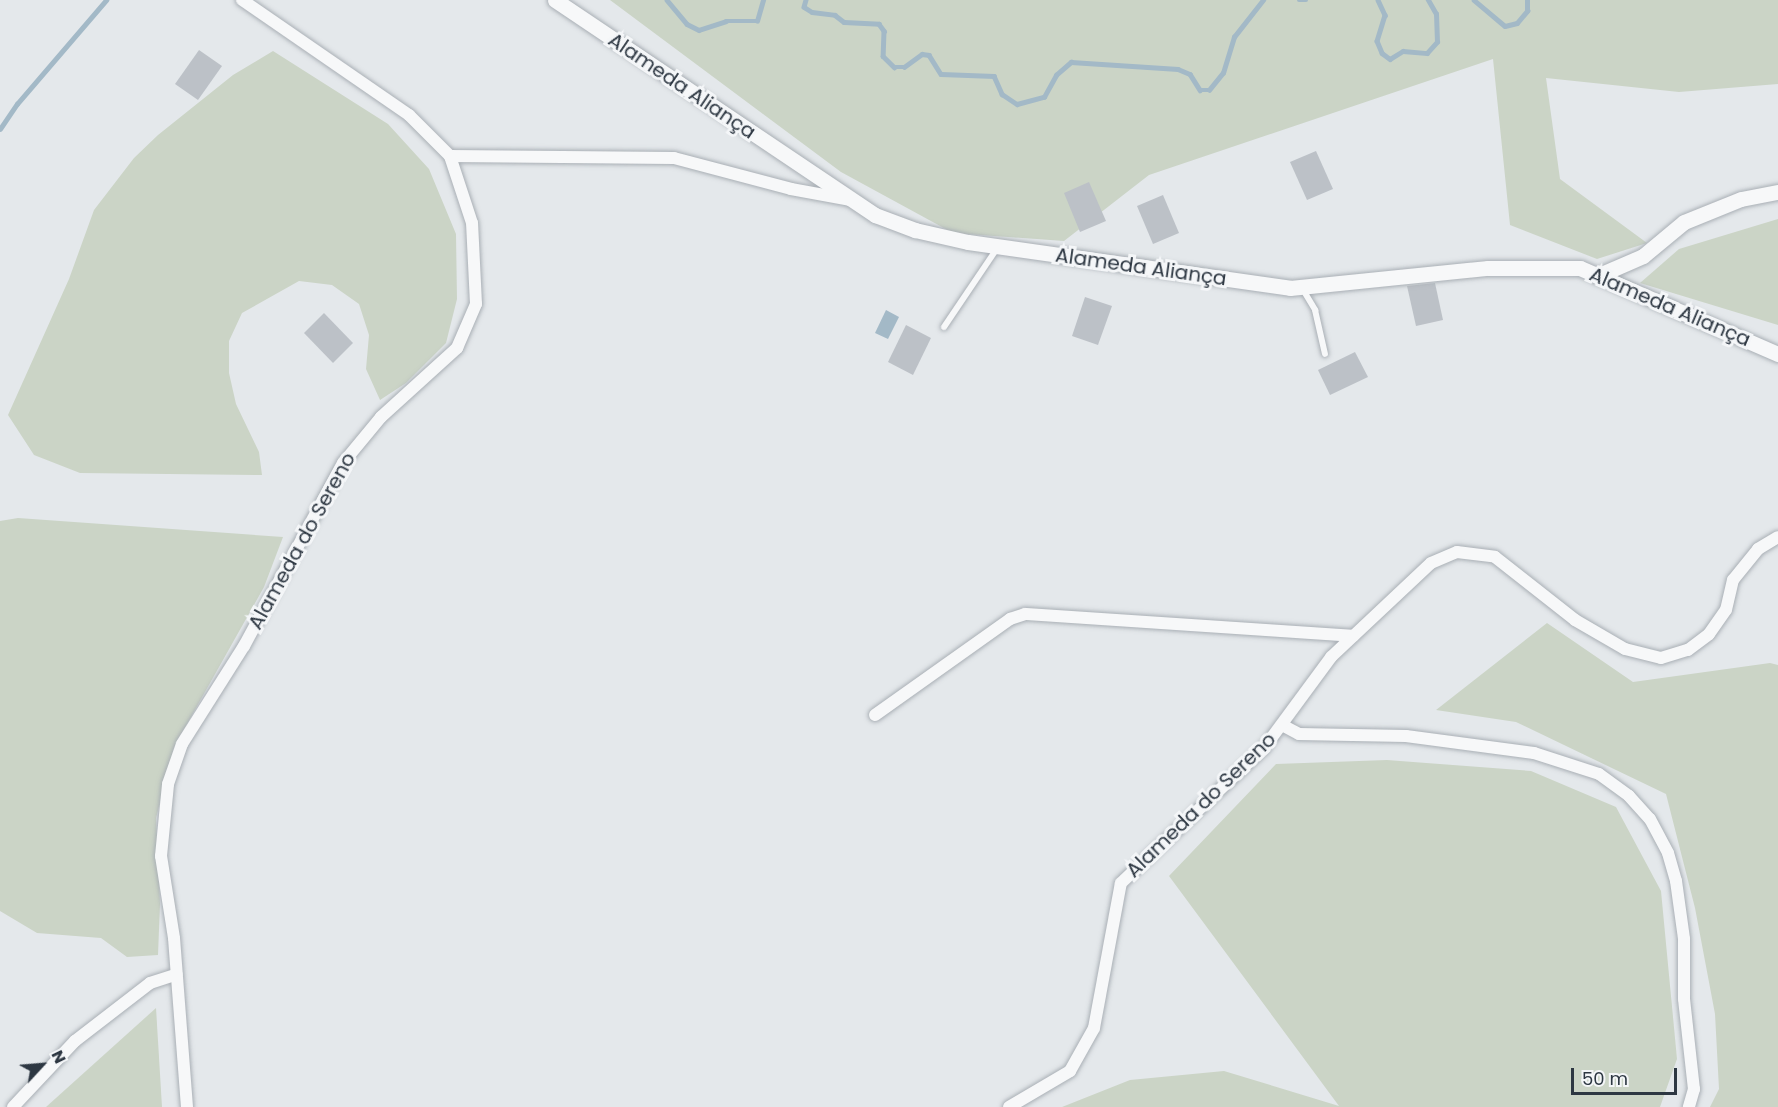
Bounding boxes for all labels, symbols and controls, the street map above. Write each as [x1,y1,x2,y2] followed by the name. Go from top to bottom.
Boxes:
[604,28,760,144] street label: Alameda Aliança
[1054,243,1228,291] street label: Alameda Aliança
[1586,262,1754,352] street label: Alameda Aliança
[243,448,361,634] street label: Alameda do Sereno
[1121,727,1281,883] street label: Alameda do Sereno
[12,1035,72,1095] north arrow
[46,1046,72,1067] text: N
[1574,1056,1680,1094] scale bar
[1582,1066,1628,1091] text: 50 m

